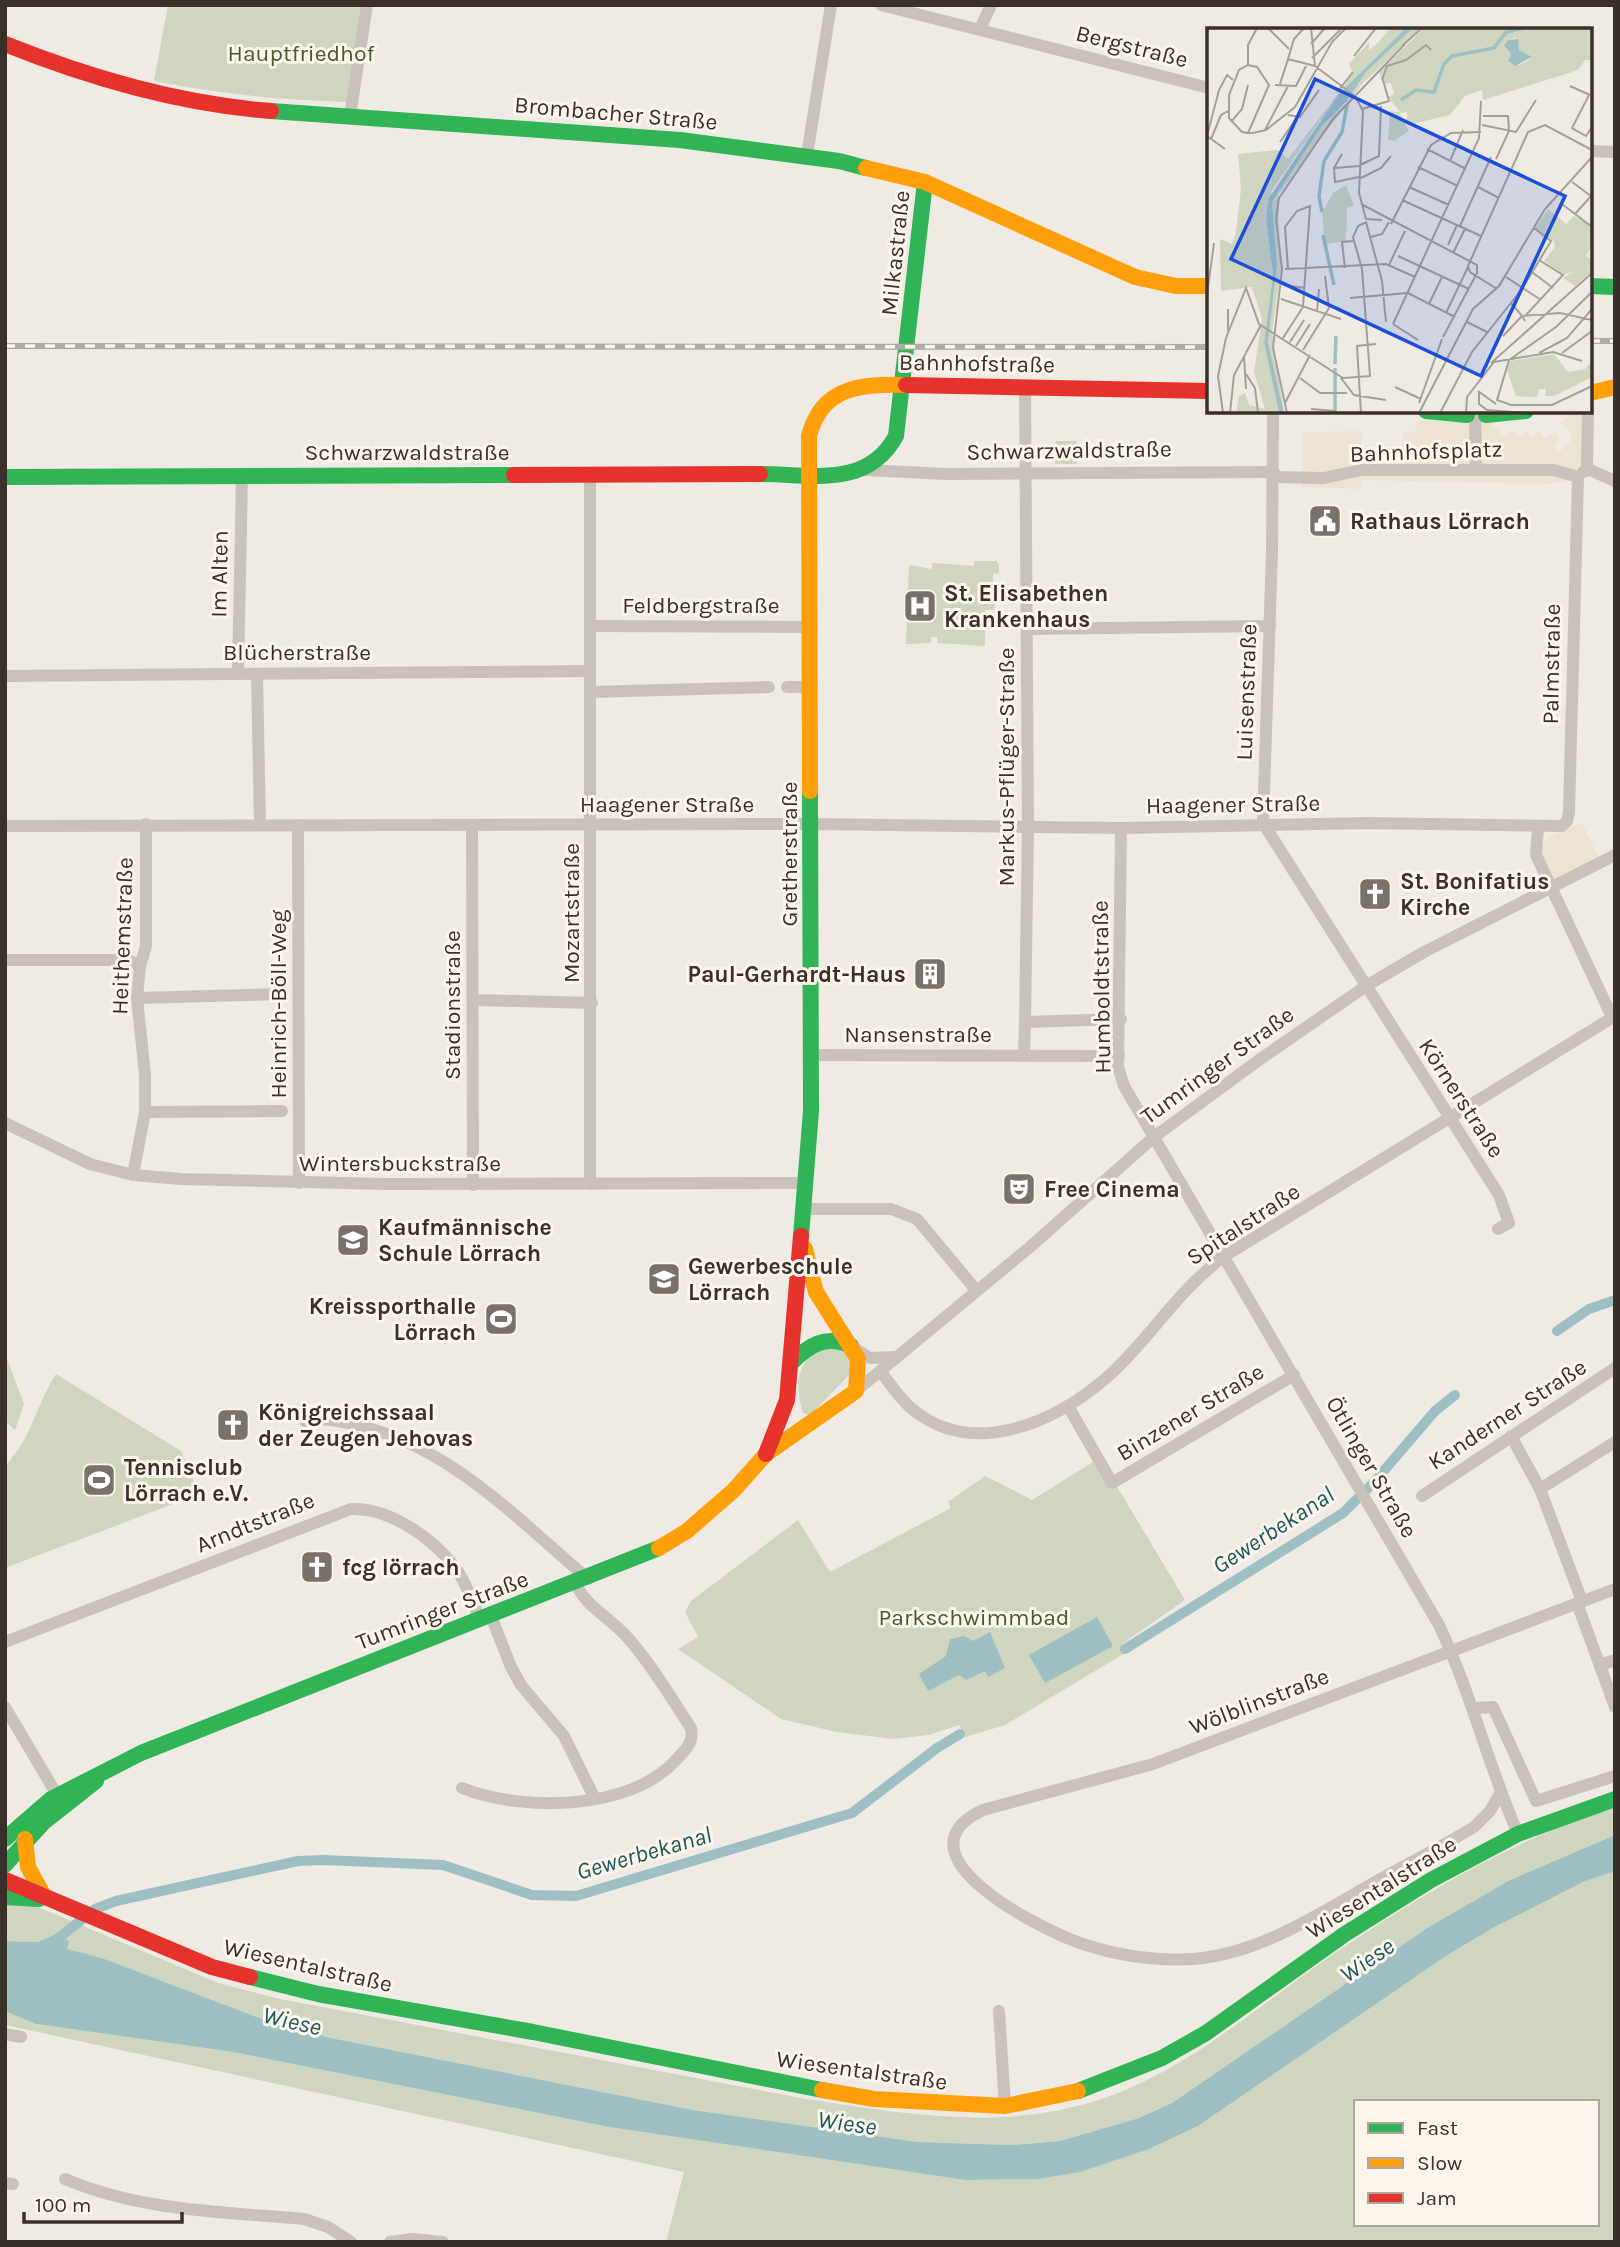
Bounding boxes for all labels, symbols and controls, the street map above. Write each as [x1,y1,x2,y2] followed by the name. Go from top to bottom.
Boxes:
[1073,20,1191,73] street label: Bergstraße
[1207,28,1592,413] inset map
[228,40,375,67] park label: Hauptfriedhof
[513,91,719,136] street label: Brombacher Straße
[875,189,916,317] street label: Milkastraße
[899,349,1055,378] street label: Bahnhofstraße
[966,435,1172,466] street label: Schwarzwaldstraße
[1349,435,1503,468] street label: Bahnhofsplatz
[304,439,510,466] street label: Schwarzwaldstraße
[1306,502,1344,540] public building icon: Rathaus Lörrach
[1350,508,1530,535] place label: Rathaus Lörrach
[205,530,234,618] street label: Im Alten
[944,580,1108,633] place label: St. Elisabethen Krankenhaus
[901,587,939,625] hospital icon: St. Elisabethen Krankenhaus
[622,592,780,619] street label: Feldbergstraße
[1537,603,1566,725] street label: Palmstraße
[1231,623,1262,761] street label: Luisenstraße
[223,639,371,666] street label: Blücherstraße
[993,648,1020,886] street label: Markus-Pflüger-Straße
[776,781,803,927] street label: Gretherstraße
[1146,789,1320,820] street label: Haagener Straße
[580,791,754,818] street label: Haagener Straße
[558,843,585,983] street label: Mozartstraße
[106,857,139,1015] street label: Heithemstraße
[1400,868,1549,921] place label: St. Bonifatius Kirche
[1356,875,1394,913] church icon: St. Bonifatius Kirche
[1086,900,1117,1074] street label: Humboldtstraße
[265,909,292,1099] street label: Heinrich-Böll-Weg
[439,930,466,1080] street label: Stadionstraße
[911,955,949,993] building icon: Paul-Gerhardt-Haus
[688,961,906,988] place label: Paul-Gerhardt-Haus
[1136,1001,1299,1130] street label: Tumringer Straße
[844,1021,992,1048] street label: Nansenstraße
[1413,1034,1510,1163] street label: Körnerstraße
[299,1150,501,1177] street label: Wintersbuckstraße
[1000,1170,1038,1208] theatre icon: Free Cinema
[1044,1176,1180,1203] place label: Free Cinema
[1182,1178,1305,1271] street label: Spitalstraße
[378,1214,552,1267] place label: Kaufmännische Schule Lörrach
[334,1221,372,1259] school or university icon: Kaufmännische Schule Lörrach
[688,1253,853,1306] place label: Gewerbeschule Lörrach
[645,1260,683,1298] school or university icon: Gewerbeschule Lörrach
[309,1293,476,1346] place label: Kreissporthalle Lörrach
[482,1300,520,1338] sports icon: Kreissporthalle Lörrach
[1423,1353,1591,1476] street label: Kanderner Straße
[1112,1358,1269,1467] street label: Binzener Straße
[1320,1392,1423,1543] street label: Ötlinger Straße
[258,1399,473,1452] place label: Königreichssaal der Zeugen Jehovas
[214,1406,252,1444] church icon: Königreichssaal der Zeugen Jehovas
[124,1454,248,1507] place label: Tennisclub Lörrach e.V.
[80,1461,118,1499] sports icon: Tennisclub Lörrach e.V.
[1207,1480,1339,1580] water label: Gewerbekanal
[192,1486,318,1558] street label: Arndtstraße
[298,1548,336,1586] church icon: fcg lörrach
[342,1554,460,1581] place label: fcg lörrach
[352,1565,532,1656] street label: Tumringer Straße
[879,1604,1069,1631] park label: Parkschwimmbad
[1186,1662,1333,1740] street label: Wölblinstraße
[573,1820,715,1886] water label: Gewerbekanal
[1301,1830,1462,1945] street label: Wiesentalstraße
[1335,1932,1399,1988] water label: Wiese
[221,1933,395,1998] street label: Wiesentalstraße
[260,2001,324,2041] water label: Wiese
[775,2045,949,2096] street label: Wiesentalstraße
[1354,2100,1599,2226] legend
[816,2105,878,2141] water label: Wiese
[1417,2116,1458,2140] text: Fast
[1417,2151,1462,2175] text: Slow
[24,2180,182,2224] scale bar
[1417,2186,1457,2210] text: Jam
[35,2193,92,2217] text: 100 m

